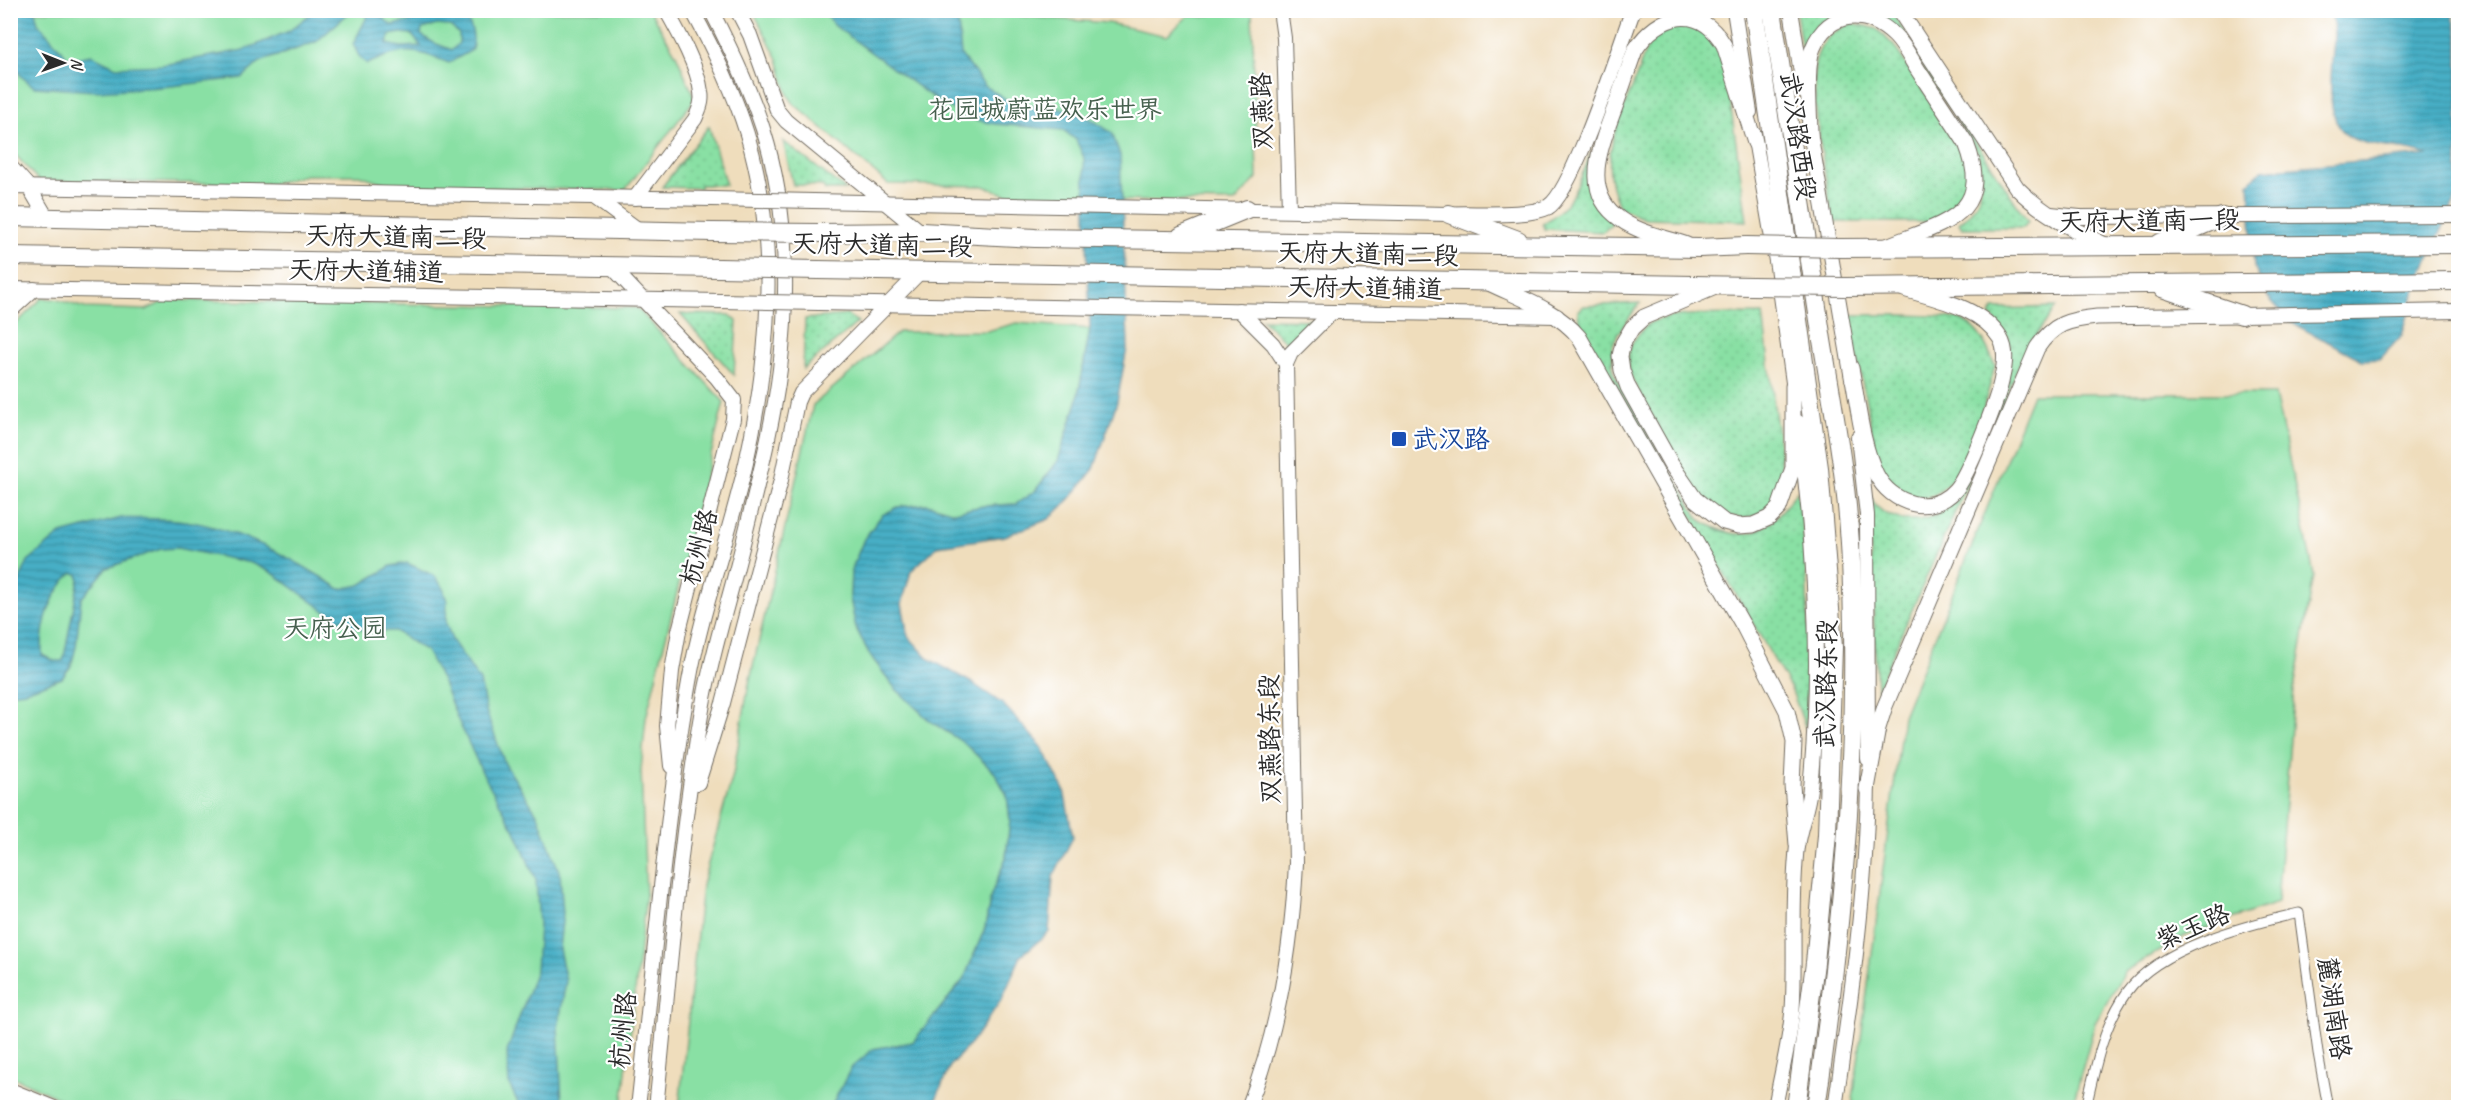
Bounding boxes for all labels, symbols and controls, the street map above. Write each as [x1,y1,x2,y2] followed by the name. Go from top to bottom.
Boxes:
[33,33,93,93] north arrow
[67,58,87,71] text: N
[1773,69,1823,203] street label: 武汉路西段
[1244,71,1280,151] street label: 双燕路
[928,93,1162,126] park label: 花园城蔚蓝欢乐世界
[2058,203,2240,239] street label: 天府大道南一段
[305,219,487,255] street label: 天府大道南二段
[791,227,973,263] street label: 天府大道南二段
[1277,236,1459,272] street label: 天府大道南二段
[288,253,444,289] street label: 天府大道辅道
[1287,270,1443,306] street label: 天府大道辅道
[1412,423,1490,456] place label: 武汉路
[1390,430,1408,448] marker: 武汉路
[673,505,725,589] street label: 杭州路
[283,612,387,645] park label: 天府公园
[1808,619,1844,749] street label: 武汉路东段
[1252,674,1288,804] street label: 双燕路东段
[2151,897,2235,957] street label: 紫玉路
[2310,954,2358,1062] street label: 麓湖南路
[603,989,643,1071] street label: 杭州路

